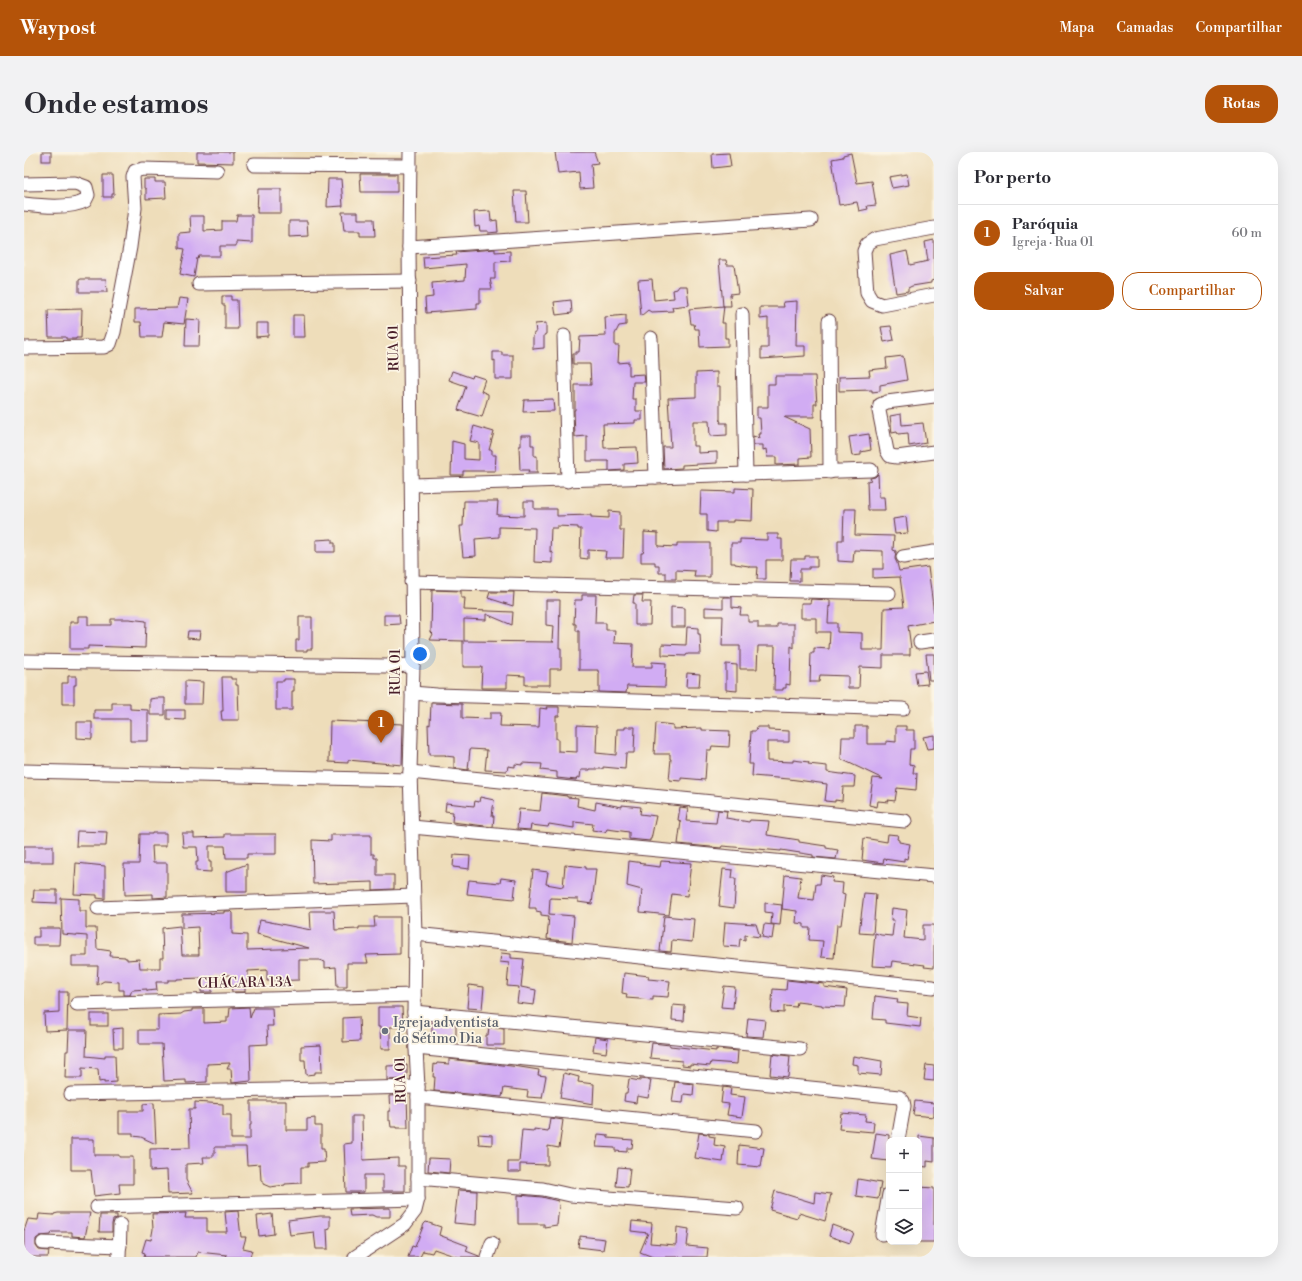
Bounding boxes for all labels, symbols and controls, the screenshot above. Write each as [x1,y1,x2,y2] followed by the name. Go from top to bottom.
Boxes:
[20,16,96,40] text: Waypost
[1060,19,1094,37] text: Mapa
[1116,19,1173,37] text: Camadas
[1195,19,1282,37] text: Compartilhar
[1205,85,1278,123] button: Rotas
[24,87,209,122] text: Onde estamos
[974,167,1051,189] text: Por perto
[1012,215,1078,234] text: Paróquia
[984,225,990,241] text: 1
[1231,225,1262,241] text: 60 m
[1012,234,1094,250] text: Igreja · Rua 01
[974,272,1114,310] button: Salvar
[1122,272,1262,310] button: Compartilhar
[385,325,403,371] street label: RUA 01
[410,644,430,664] your location
[387,649,405,695] street label: RUA 01
[368,710,394,743] pin: 1
[197,971,293,993] street label: CHÁCARA 13A
[393,1014,500,1048] place label: Igreja adventista do Sétimo Dia
[380,1026,390,1036] marker: Igreja adventista do Sétimo Dia
[391,1056,411,1104] street label: RUA 01
[886,1137,922,1245] map controls
[886,1137,922,1173] button: +
[886,1173,922,1209] button: −
[886,1209,922,1245] button: layers

